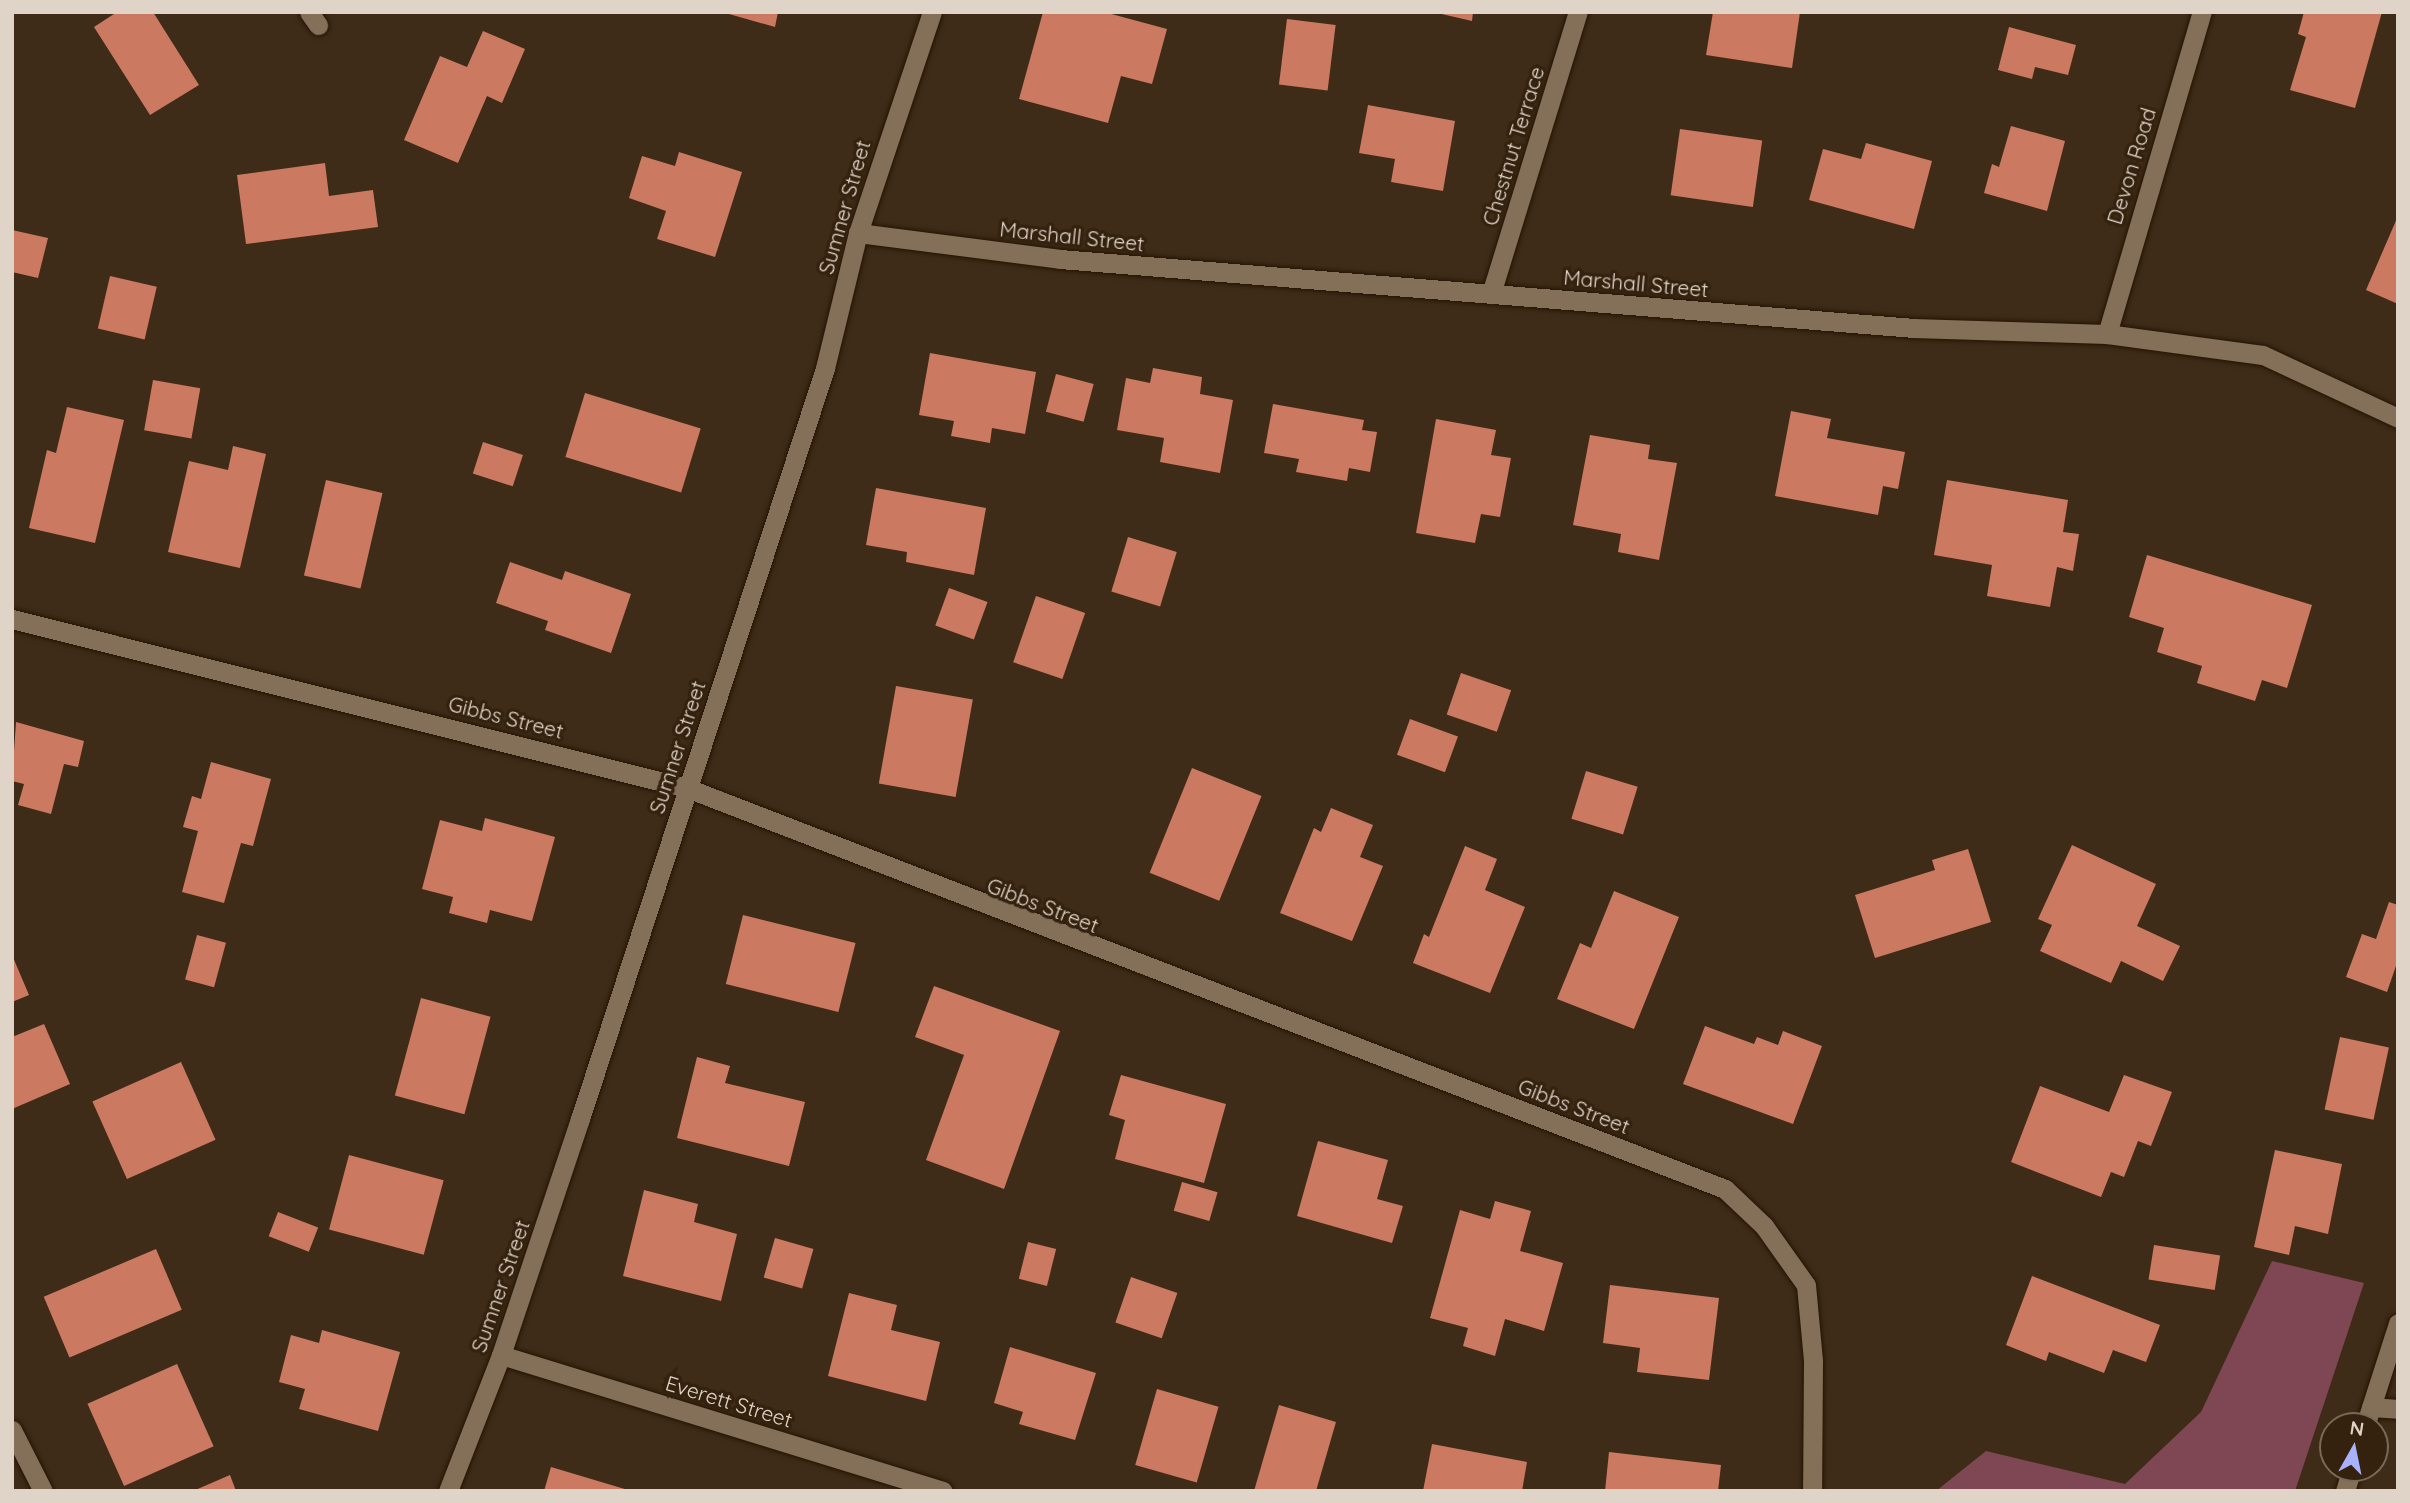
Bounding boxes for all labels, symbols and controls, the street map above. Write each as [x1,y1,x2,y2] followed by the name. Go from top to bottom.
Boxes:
[1477,64,1549,228] street label: Chestnut Terrace
[2101,105,2161,227] street label: Devon Road
[813,137,875,277] street label: Sumner Street
[998,216,1146,256] street label: Marshall Street
[1562,264,1710,302] street label: Marshall Street
[644,677,710,817] street label: Sumner Street
[446,691,566,743] street label: Gibbs Street
[984,872,1102,938] street label: Gibbs Street
[1515,1073,1633,1139] street label: Gibbs Street
[466,1217,534,1355] street label: Sumner Street
[663,1370,795,1432] street label: Everett Street
[2319,1412,2389,1482] north arrow
[2348,1415,2366,1441] text: N

